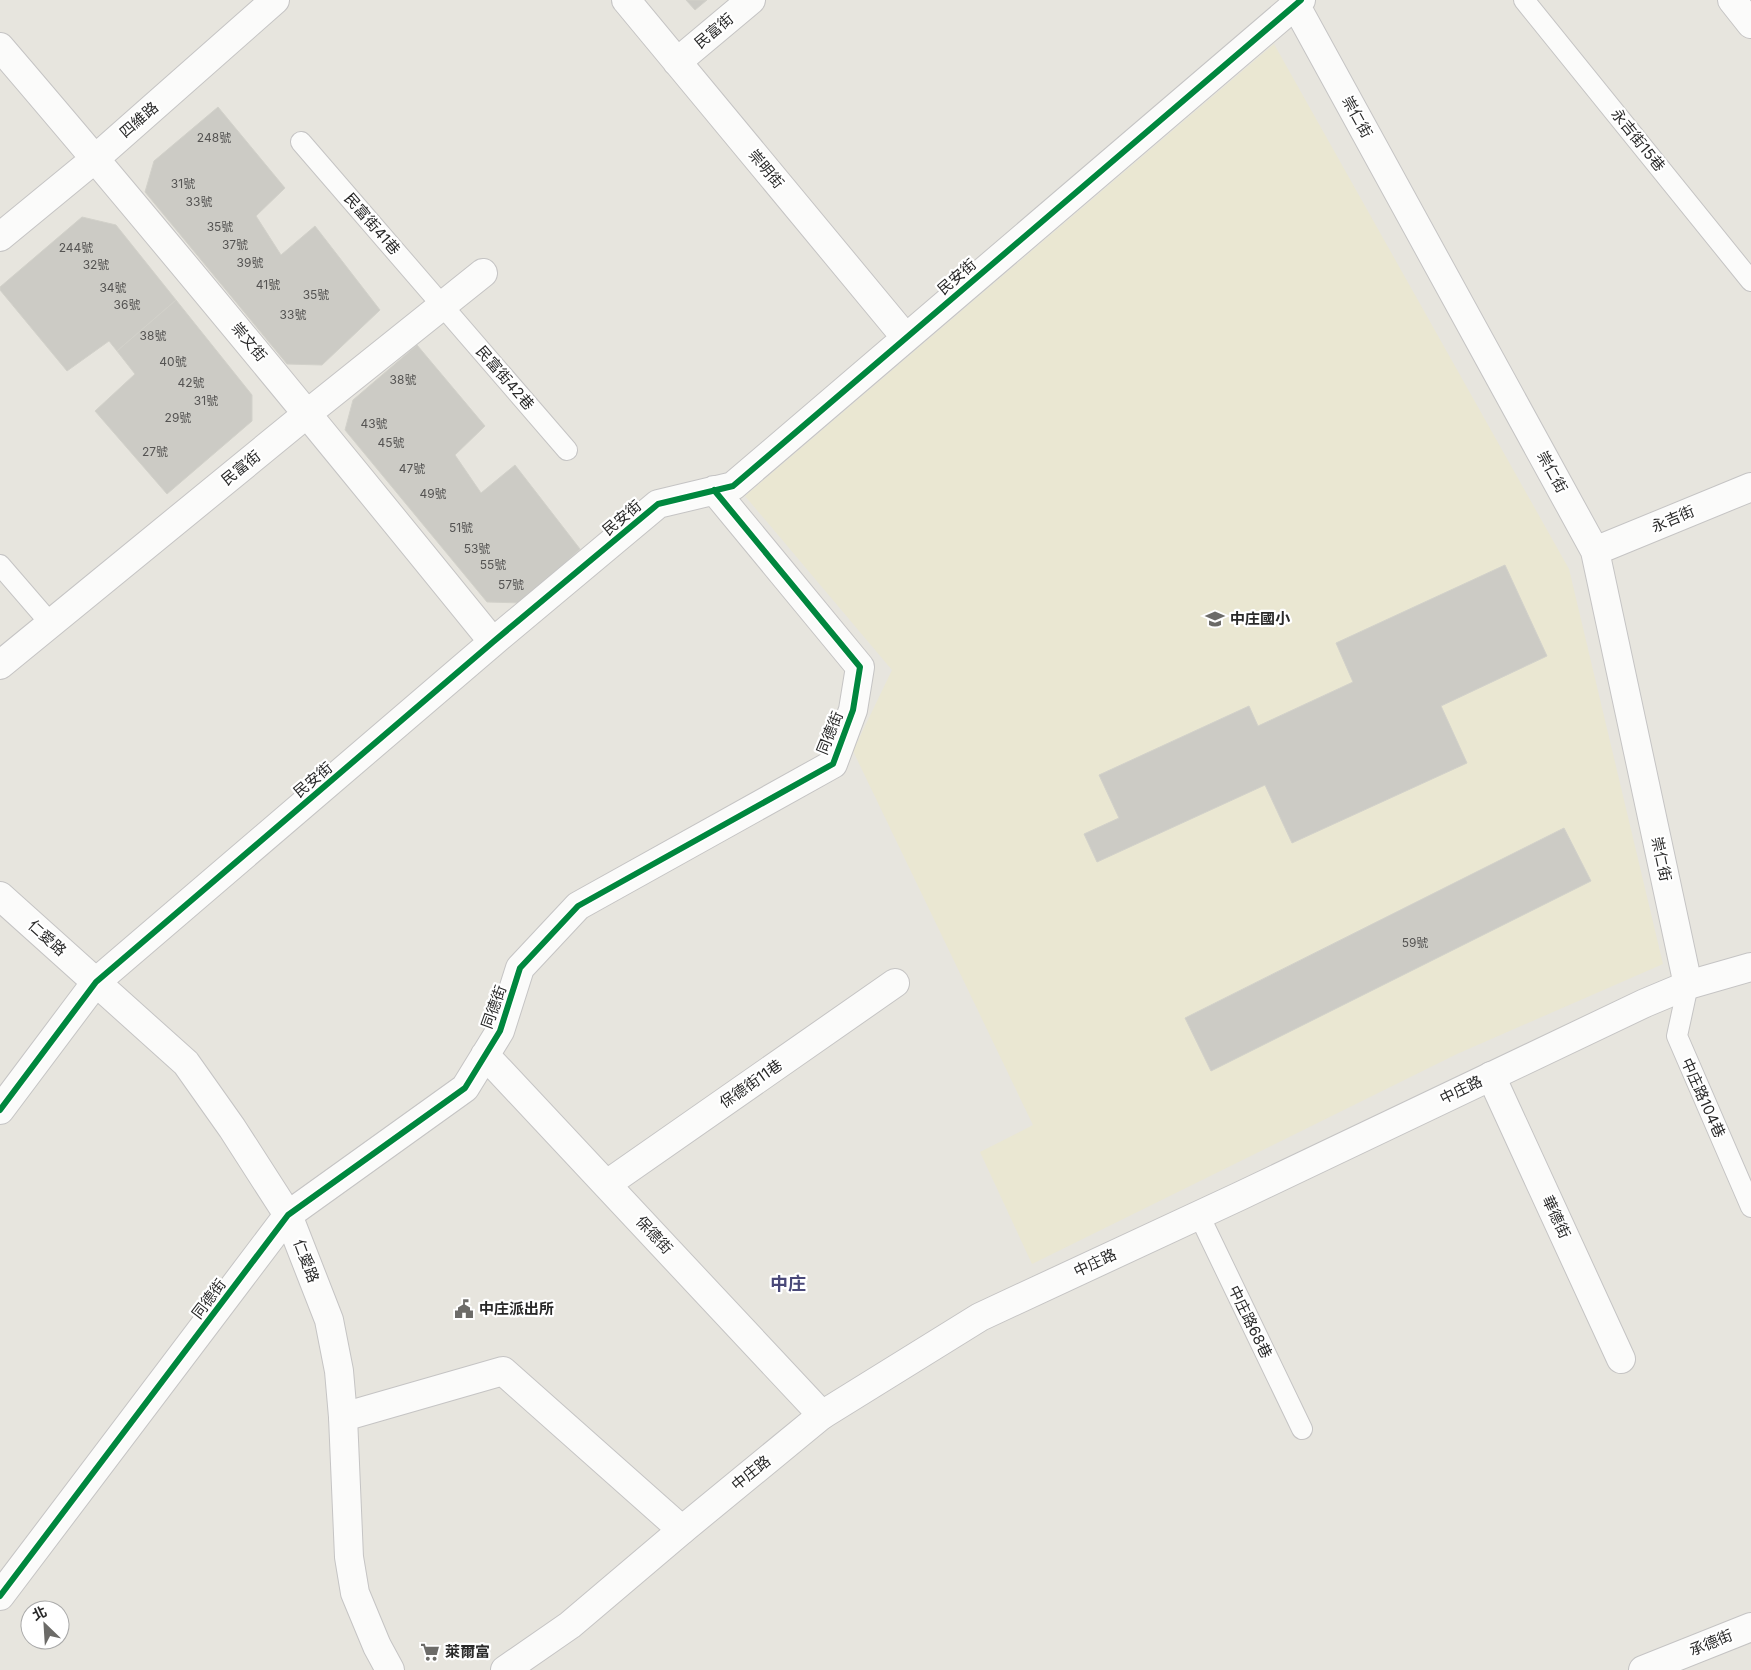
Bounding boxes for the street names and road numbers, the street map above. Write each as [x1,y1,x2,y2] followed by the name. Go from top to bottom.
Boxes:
[690,9,737,52] street label: 民富街
[1338,92,1377,141] street label: 崇仁街
[115,98,162,142] street label: 四維路
[1607,104,1669,175] street label: 永吉街15巷
[745,145,788,192] street label: 崇明街
[340,189,404,258] street label: 民富街41巷
[933,255,980,299] street label: 民安街
[228,318,271,365] street label: 崇文街
[472,342,538,414] street label: 民富街42巷
[217,446,264,489] street label: 民富街
[1533,447,1572,496] street label: 崇仁街
[598,496,645,539] street label: 民安街
[1648,501,1697,536] street label: 永吉街
[812,708,847,757] street label: 同德街
[289,758,336,801] street label: 民安街
[1648,835,1675,883] street label: 崇仁街
[24,916,70,960] street label: 仁愛路
[477,982,510,1031] street label: 同德街
[716,1055,786,1112] street label: 保德街11巷
[1677,1055,1729,1141] street label: 中庄路104巷
[1436,1071,1485,1108] street label: 中庄路
[1538,1192,1575,1241] street label: 華德街
[632,1212,677,1258] street label: 保德街
[290,1236,323,1285] street label: 仁愛路
[1070,1244,1119,1281] street label: 中庄路
[187,1275,230,1322] street label: 同德街
[1225,1282,1276,1361] street label: 中庄路68巷
[727,1451,774,1494] street label: 中庄路
[1686,1625,1735,1660] street label: 承德街

